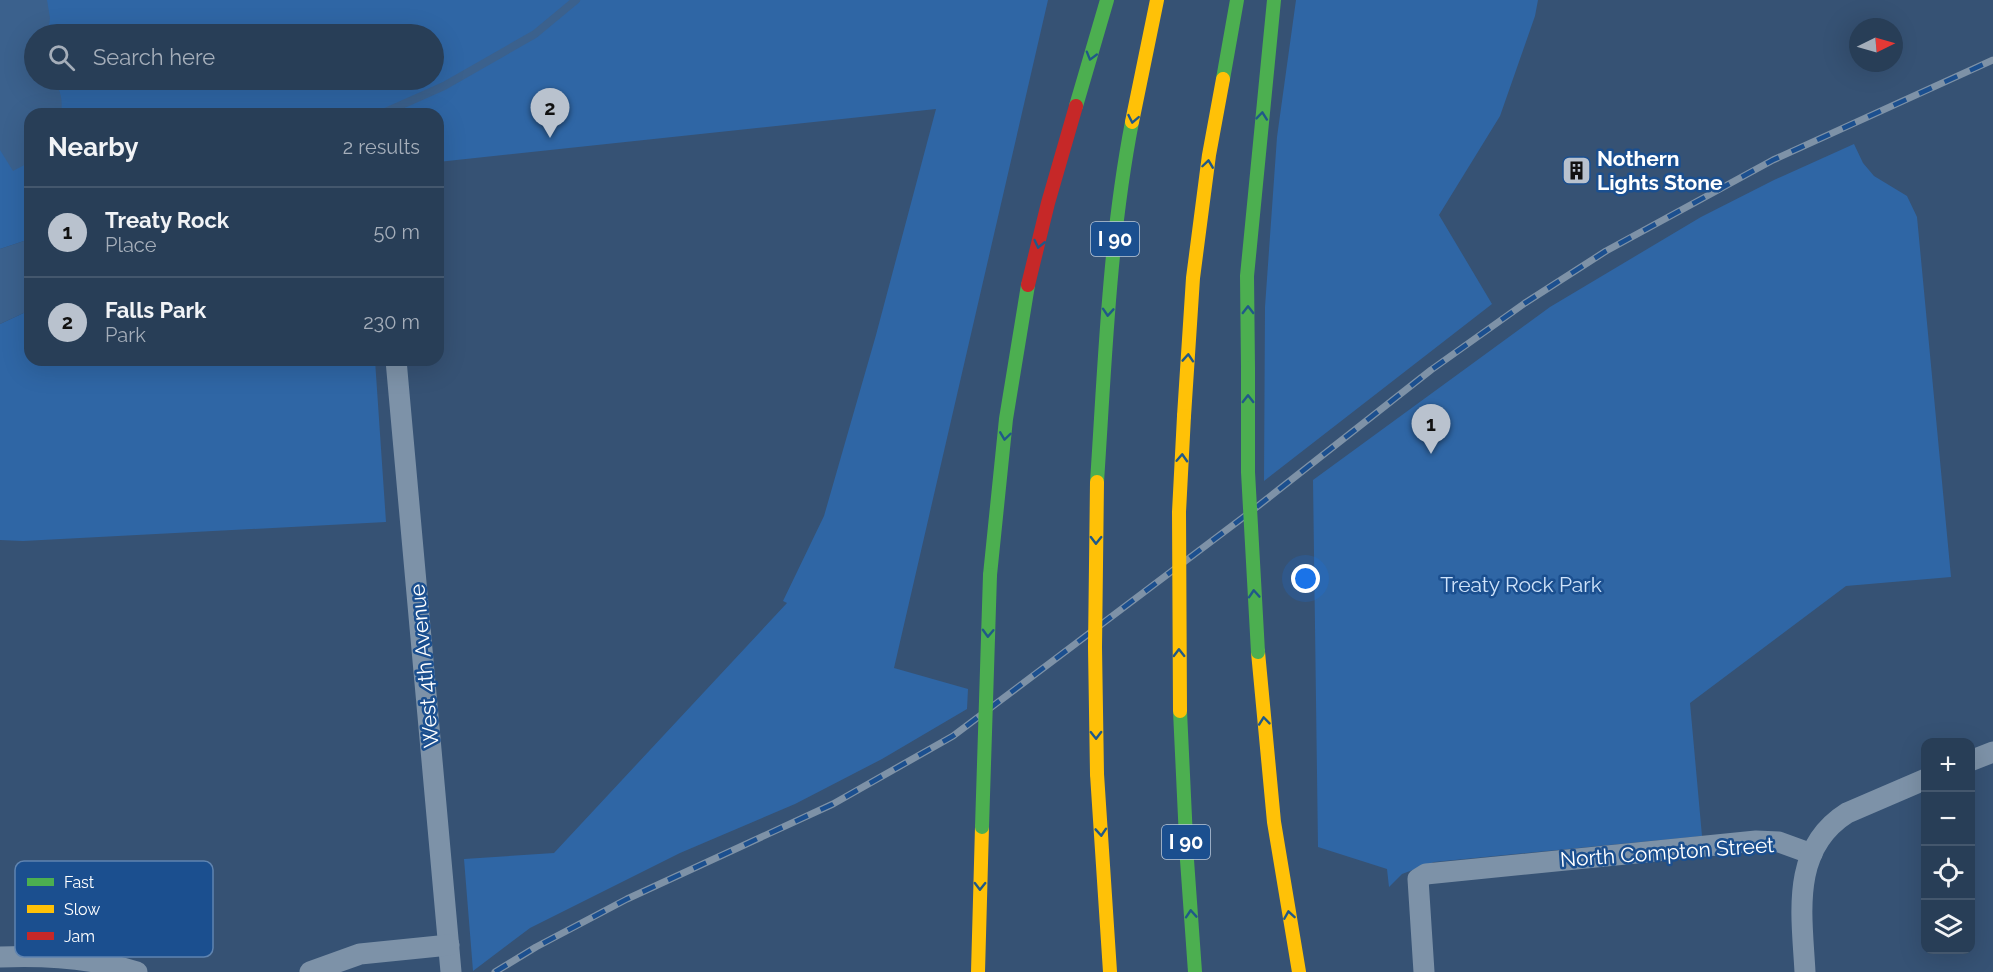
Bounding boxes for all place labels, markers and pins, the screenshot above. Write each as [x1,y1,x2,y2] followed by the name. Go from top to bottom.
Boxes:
[530,88,570,138] pin: 2
[1597,146,1723,195] place label: Nothern Lights Stone
[1560,154,1592,186] building icon: Nothern Lights Stone
[1412,404,1450,454] pin: 1

